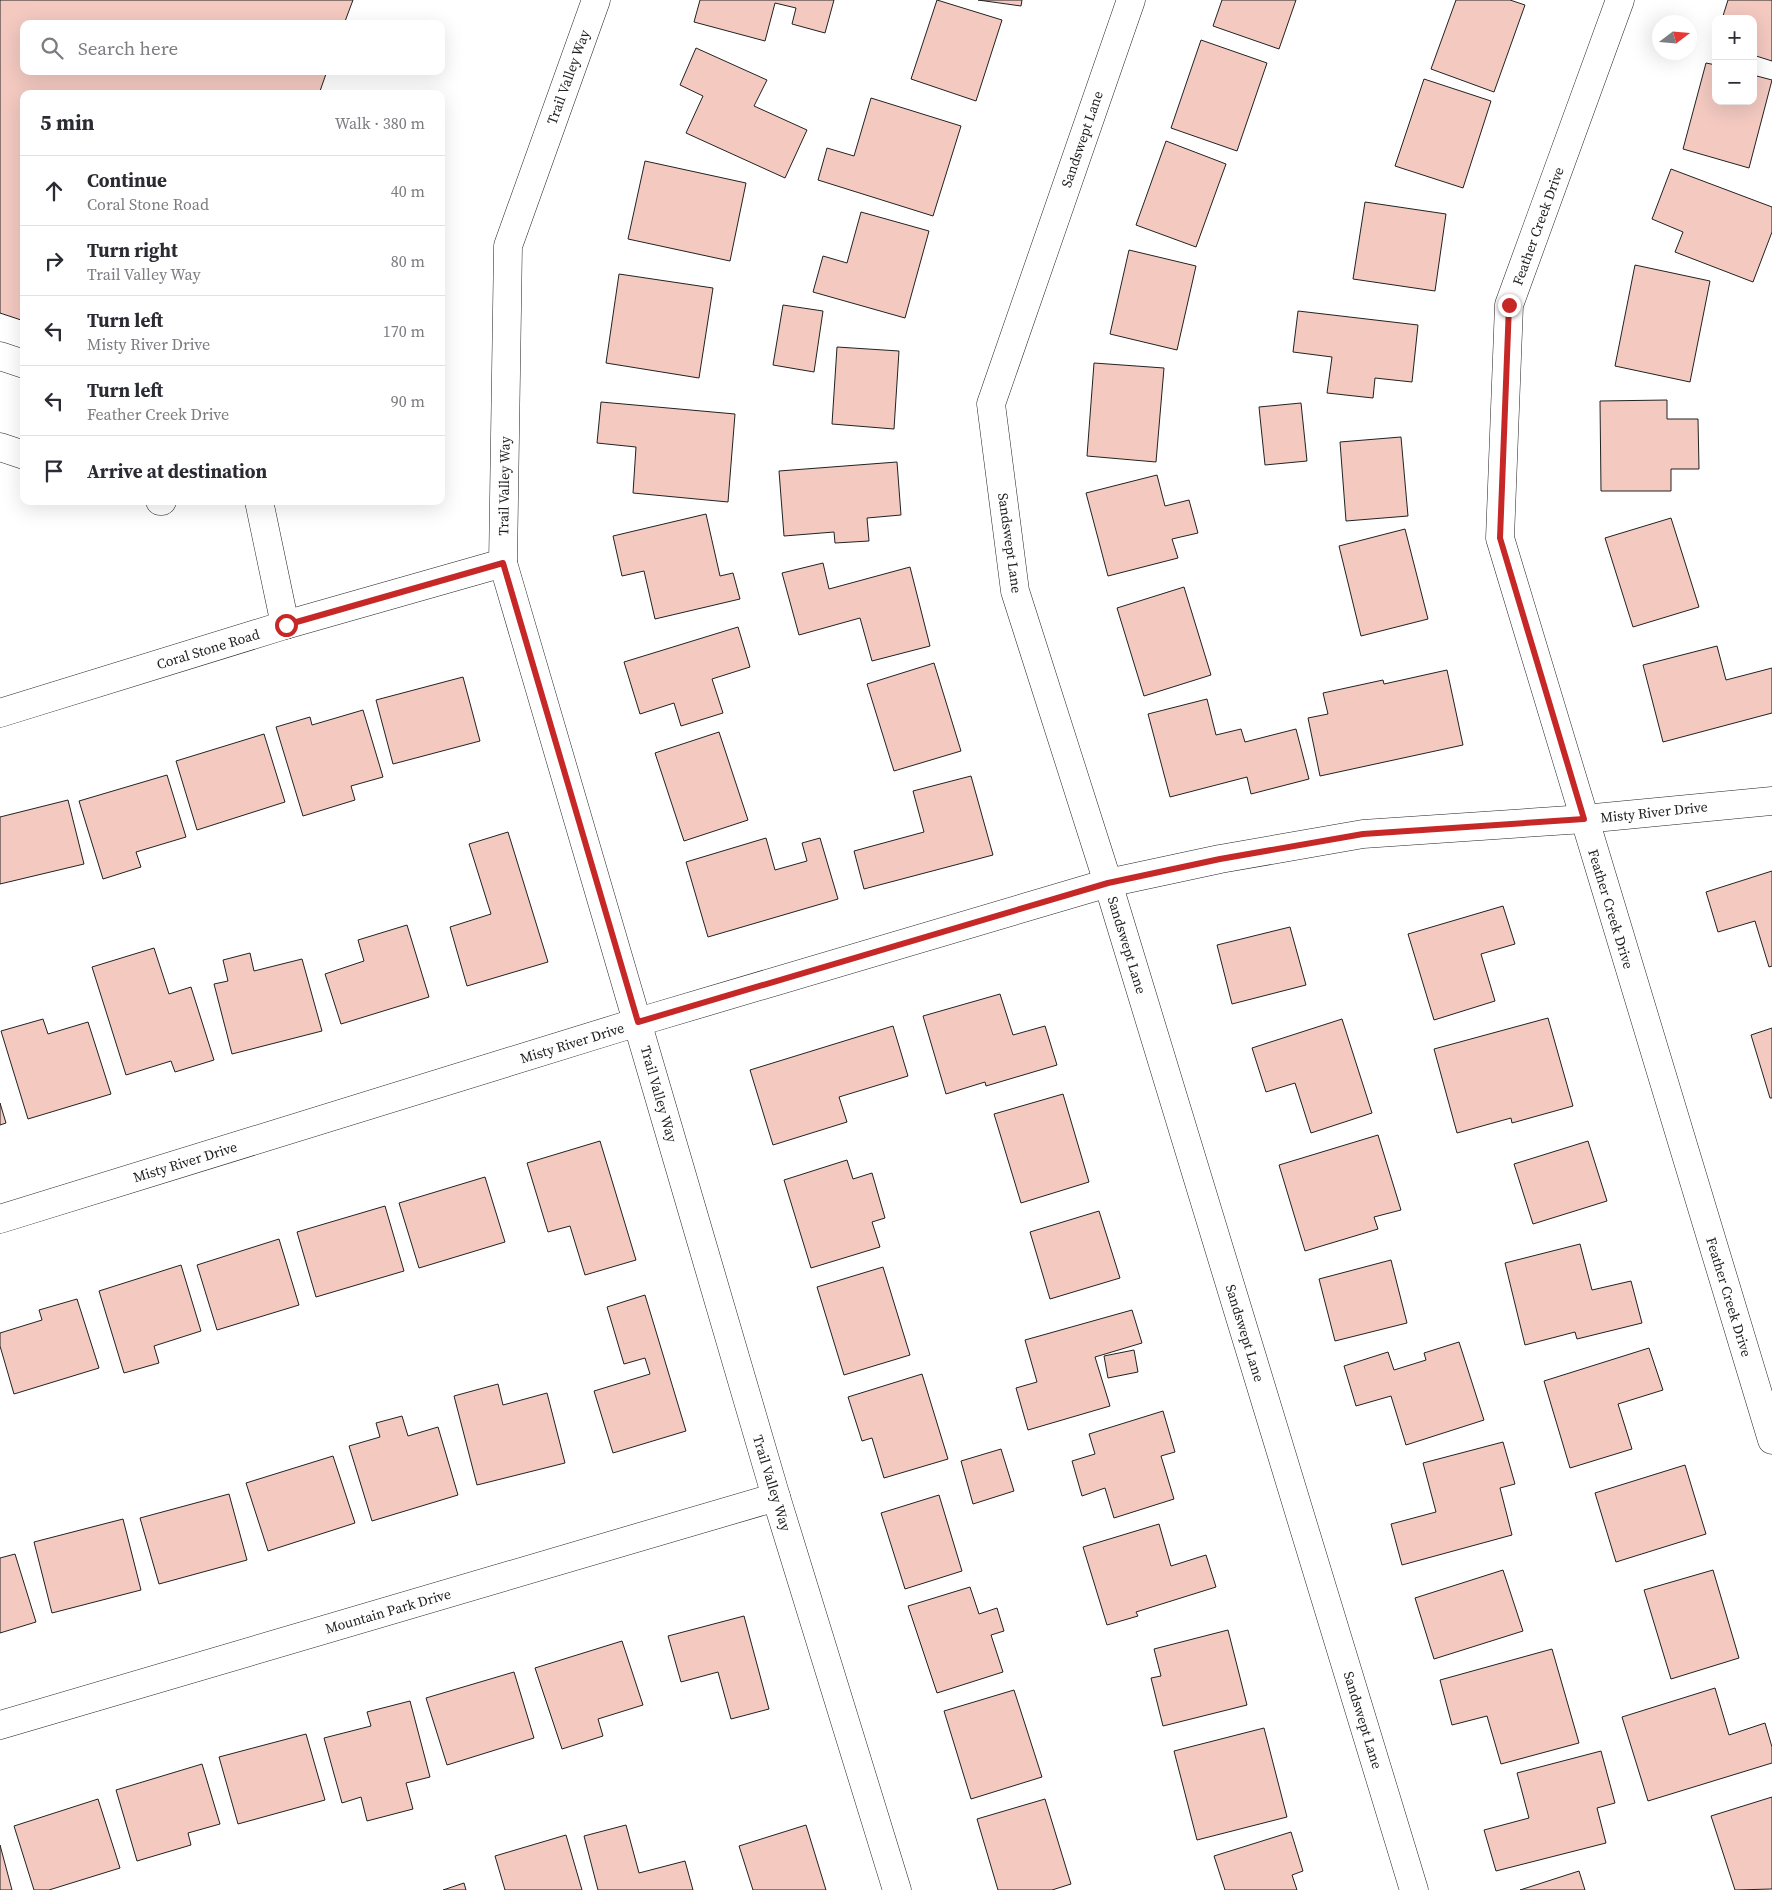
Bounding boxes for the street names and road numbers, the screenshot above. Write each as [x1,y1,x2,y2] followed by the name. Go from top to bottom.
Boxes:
[542,26,595,127] street label: Trail Valley Way
[1056,88,1108,190] street label: Sandswept Lane
[1507,164,1569,288] street label: Feather Creek Drive
[493,435,515,536] street label: Trail Valley Way
[993,492,1027,594] street label: Sandswept Lane
[154,624,262,674] street label: Coral Stone Road
[1599,796,1709,828] street label: Misty River Drive
[1583,847,1639,971] street label: Feather Creek Drive
[1103,894,1151,996] street label: Sandswept Lane
[518,1018,626,1068] street label: Misty River Drive
[636,1043,683,1145] street label: Trail Valley Way
[131,1137,239,1187] street label: Misty River Drive
[1701,1235,1757,1359] street label: Feather Creek Drive
[1221,1282,1269,1384] street label: Sandswept Lane
[748,1432,796,1534] street label: Trail Valley Way
[323,1583,453,1639] street label: Mountain Park Drive
[1339,1669,1387,1771] street label: Sandswept Lane

